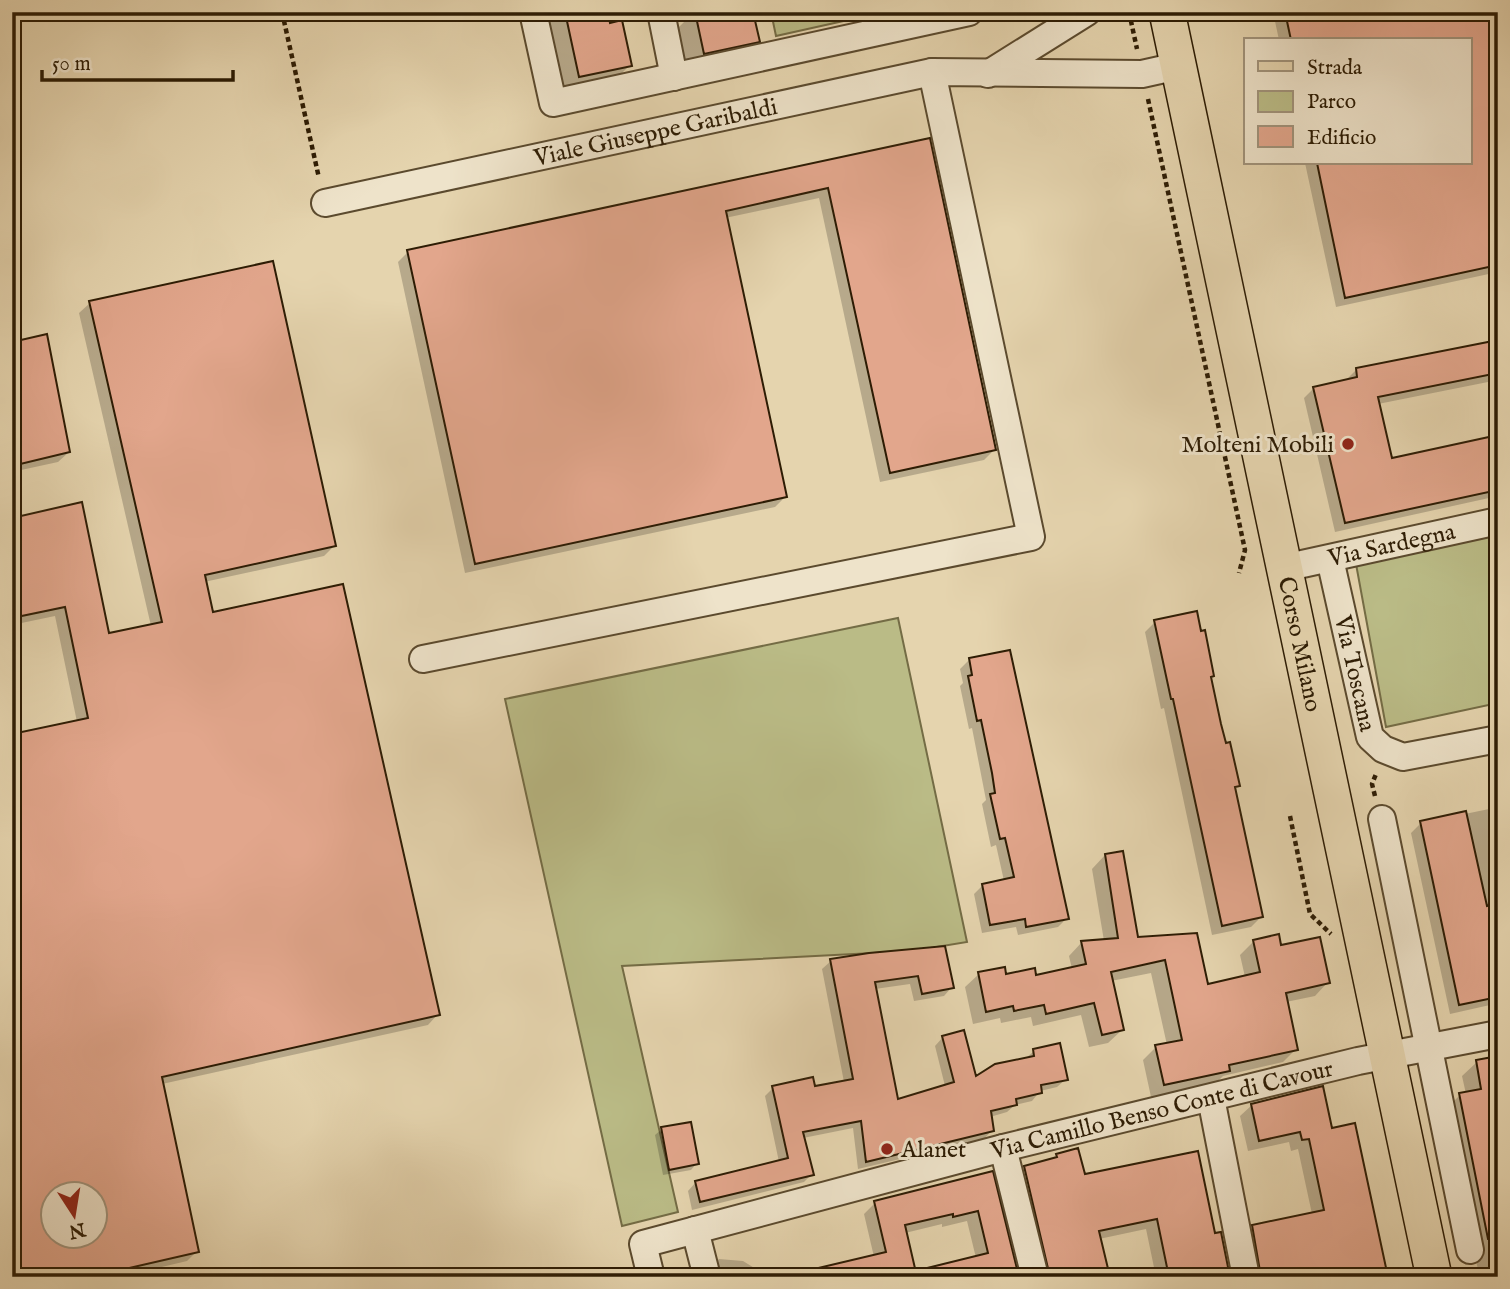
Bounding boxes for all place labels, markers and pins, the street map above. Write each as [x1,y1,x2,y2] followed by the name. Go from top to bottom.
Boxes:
[1181,430,1334,461] place label: Molteni Mobili
[1340,436,1356,452] marker: Molteni Mobili
[900,1135,966,1166] place label: Alanet
[879,1141,895,1157] marker: Alanet

